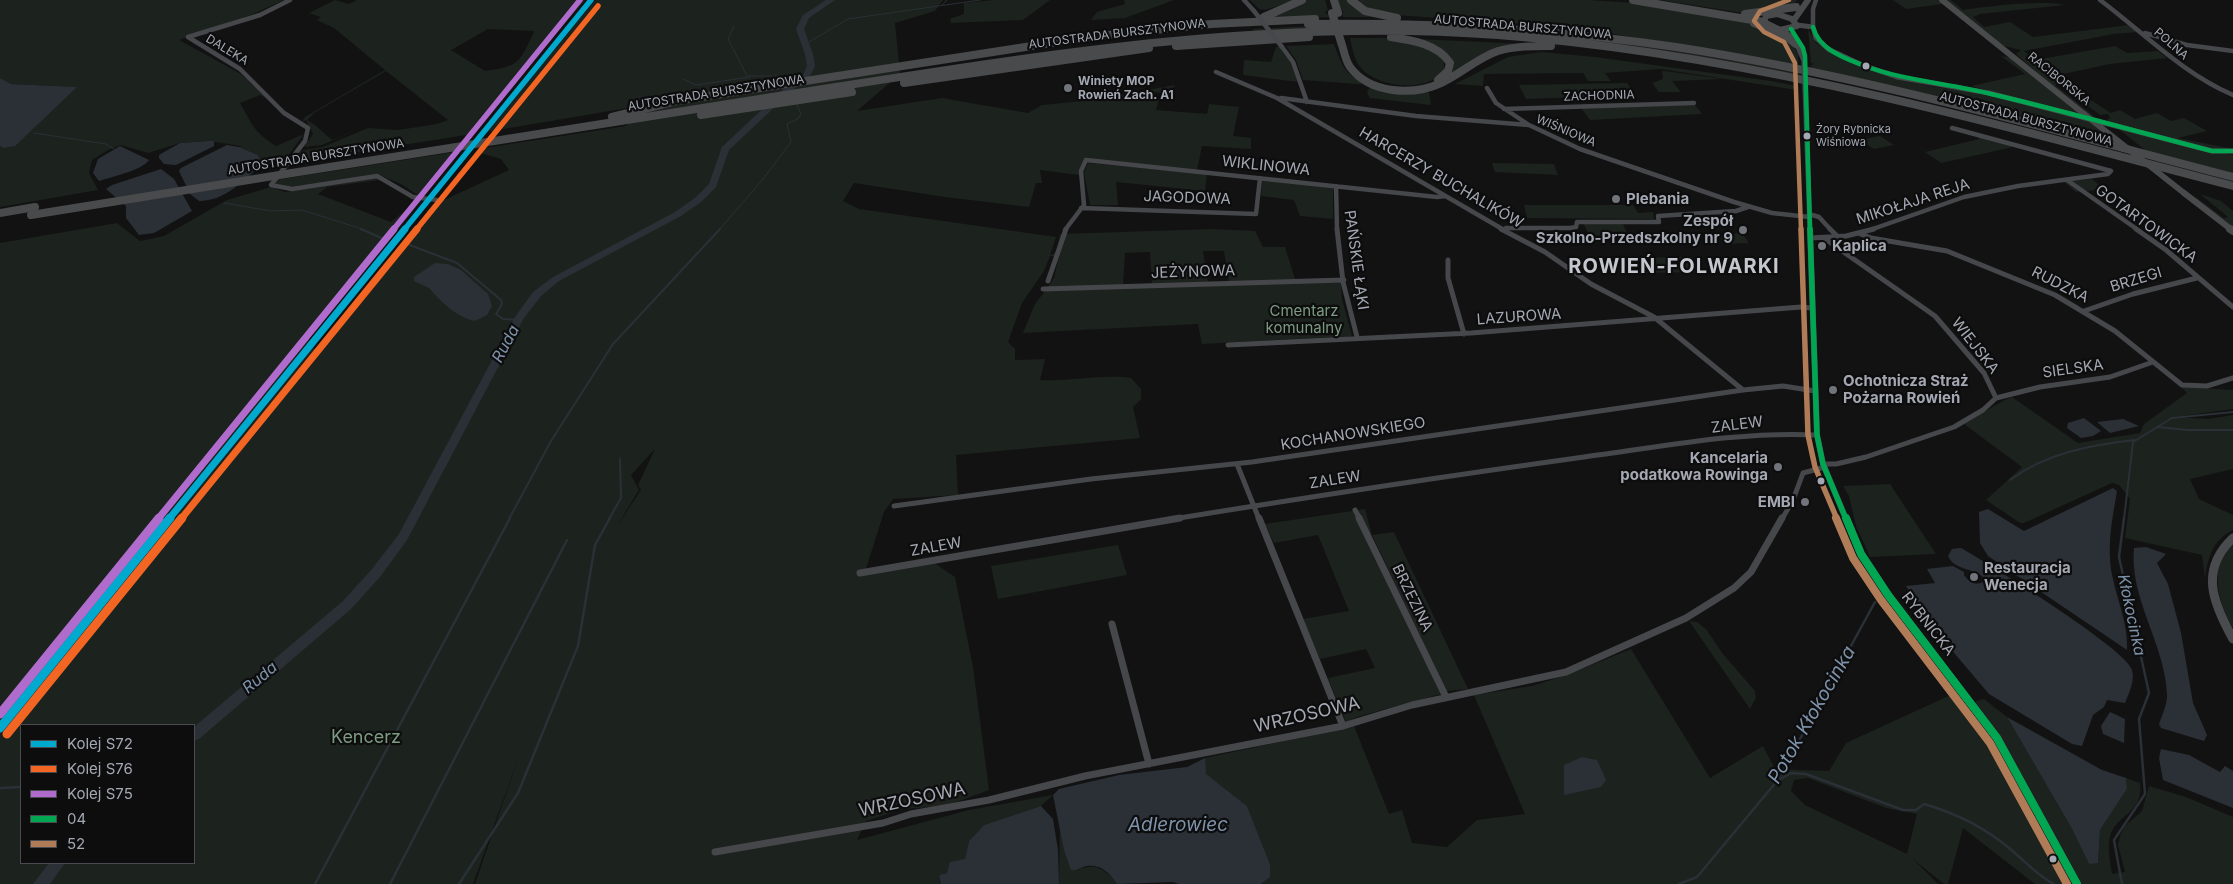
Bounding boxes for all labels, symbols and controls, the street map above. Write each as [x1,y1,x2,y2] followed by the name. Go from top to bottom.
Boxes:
[1434,12,1612,42] street label: AUTOSTRADA BURSZTYNOWA
[1028,16,1206,52] street label: AUTOSTRADA BURSZTYNOWA
[2151,25,2191,63] street label: POLNA
[203,32,251,68] street label: DALEKA
[2025,49,2093,109] street label: RACIBORSKA
[1861,61,1871,71] unlabelled marker
[627,72,805,114] street label: AUTOSTRADA BURSZTYNOWA
[1078,74,1174,102] place label: Winiety MOP Rowień Zach. A1
[1062,82,1074,94] marker: Winiety MOP Rowień Zach. A1
[1563,88,1635,104] street label: ZACHODNIA
[1938,89,2114,149] street label: AUTOSTRADA BURSZTYNOWA
[1534,112,1598,150] street label: WIŚNIOWA
[1816,123,1891,149] place label: Żory Rybnicka Wiśniowa
[1356,124,1526,232] street label: HARCERZY BUCHALIKÓW
[1802,131,1812,141] marker: Żory Rybnicka Wiśniowa
[227,136,405,178] street label: AUTOSTRADA BURSZTYNOWA
[1221,152,1311,180] street label: WIKLINOWA
[1854,175,1972,229] street label: MIKOŁAJA REJA
[2092,181,2200,267] street label: GOTARTOWICKA
[1143,187,1231,209] street label: JAGODOWA
[1626,190,1689,208] place label: Plebania
[1610,193,1622,205] marker: Plebania
[1340,209,1372,311] street label: PAŃSKIE ŁĄKI
[1536,212,1733,247] place label: Zespół Szkolno-Przedszkolny nr 9
[1737,224,1749,236] marker: Zespół Szkolno-Przedszkolny nr 9
[1832,237,1887,255] place label: Kaplica
[1816,240,1828,252] marker: Kaplica
[1566,255,1782,279] district label: ROWIEŃ-FOLWARKI
[1151,262,1235,282] street label: JEŻYNOWA
[2029,263,2091,307] street label: RUDZKA
[2108,264,2164,296] street label: BRZEGI
[1266,302,1342,337] park label: Cmentarz komunalny
[1476,305,1562,329] street label: LAZUROWA
[1947,314,2003,378] street label: WIEJSKA
[488,322,524,366] water label: Ruda
[2041,356,2105,382] street label: SIELSKA
[1843,372,1969,407] place label: Ochotnicza Straż Pożarna Rowień
[1827,384,1839,396] marker: Ochotnicza Straż Pożarna Rowień
[1710,413,1764,437] street label: ZALEW
[1279,414,1427,454] street label: KOCHANOWSKIEGO
[1620,449,1768,484] place label: Kancelaria podatkowa Rowinga
[1772,461,1784,473] marker: Kancelaria podatkowa Rowinga
[1308,467,1362,493] street label: ZALEW
[1816,476,1826,486] unlabelled marker
[1758,493,1795,511] place label: EMBI
[1799,496,1811,508] marker: EMBI
[909,534,963,560] street label: ZALEW
[1984,559,2071,594] place label: Restauracja Wenecja
[1388,561,1436,635] street label: BRZEZINA
[1968,571,1980,583] marker: Restauracja Wenecja
[2113,572,2149,658] water label: Kłokocinka
[1898,589,1958,659] street label: RYBNICKA
[1763,642,1861,788] water label: Potok Kłokocinka
[239,658,281,698] water label: Ruda
[1252,692,1362,738] street label: WRZOSOWA
[20,724,195,864] legend
[331,727,401,749] park label: Kencerz
[67,734,133,753] text: Kolej S72
[67,759,133,778] text: Kolej S76
[857,778,967,822] street label: WRZOSOWA
[67,784,133,803] text: Kolej S75
[67,809,86,828] text: 04
[1128,814,1228,836] water label: Adlerowiec
[67,834,85,853] text: 52
[2048,854,2058,864] unlabelled marker

